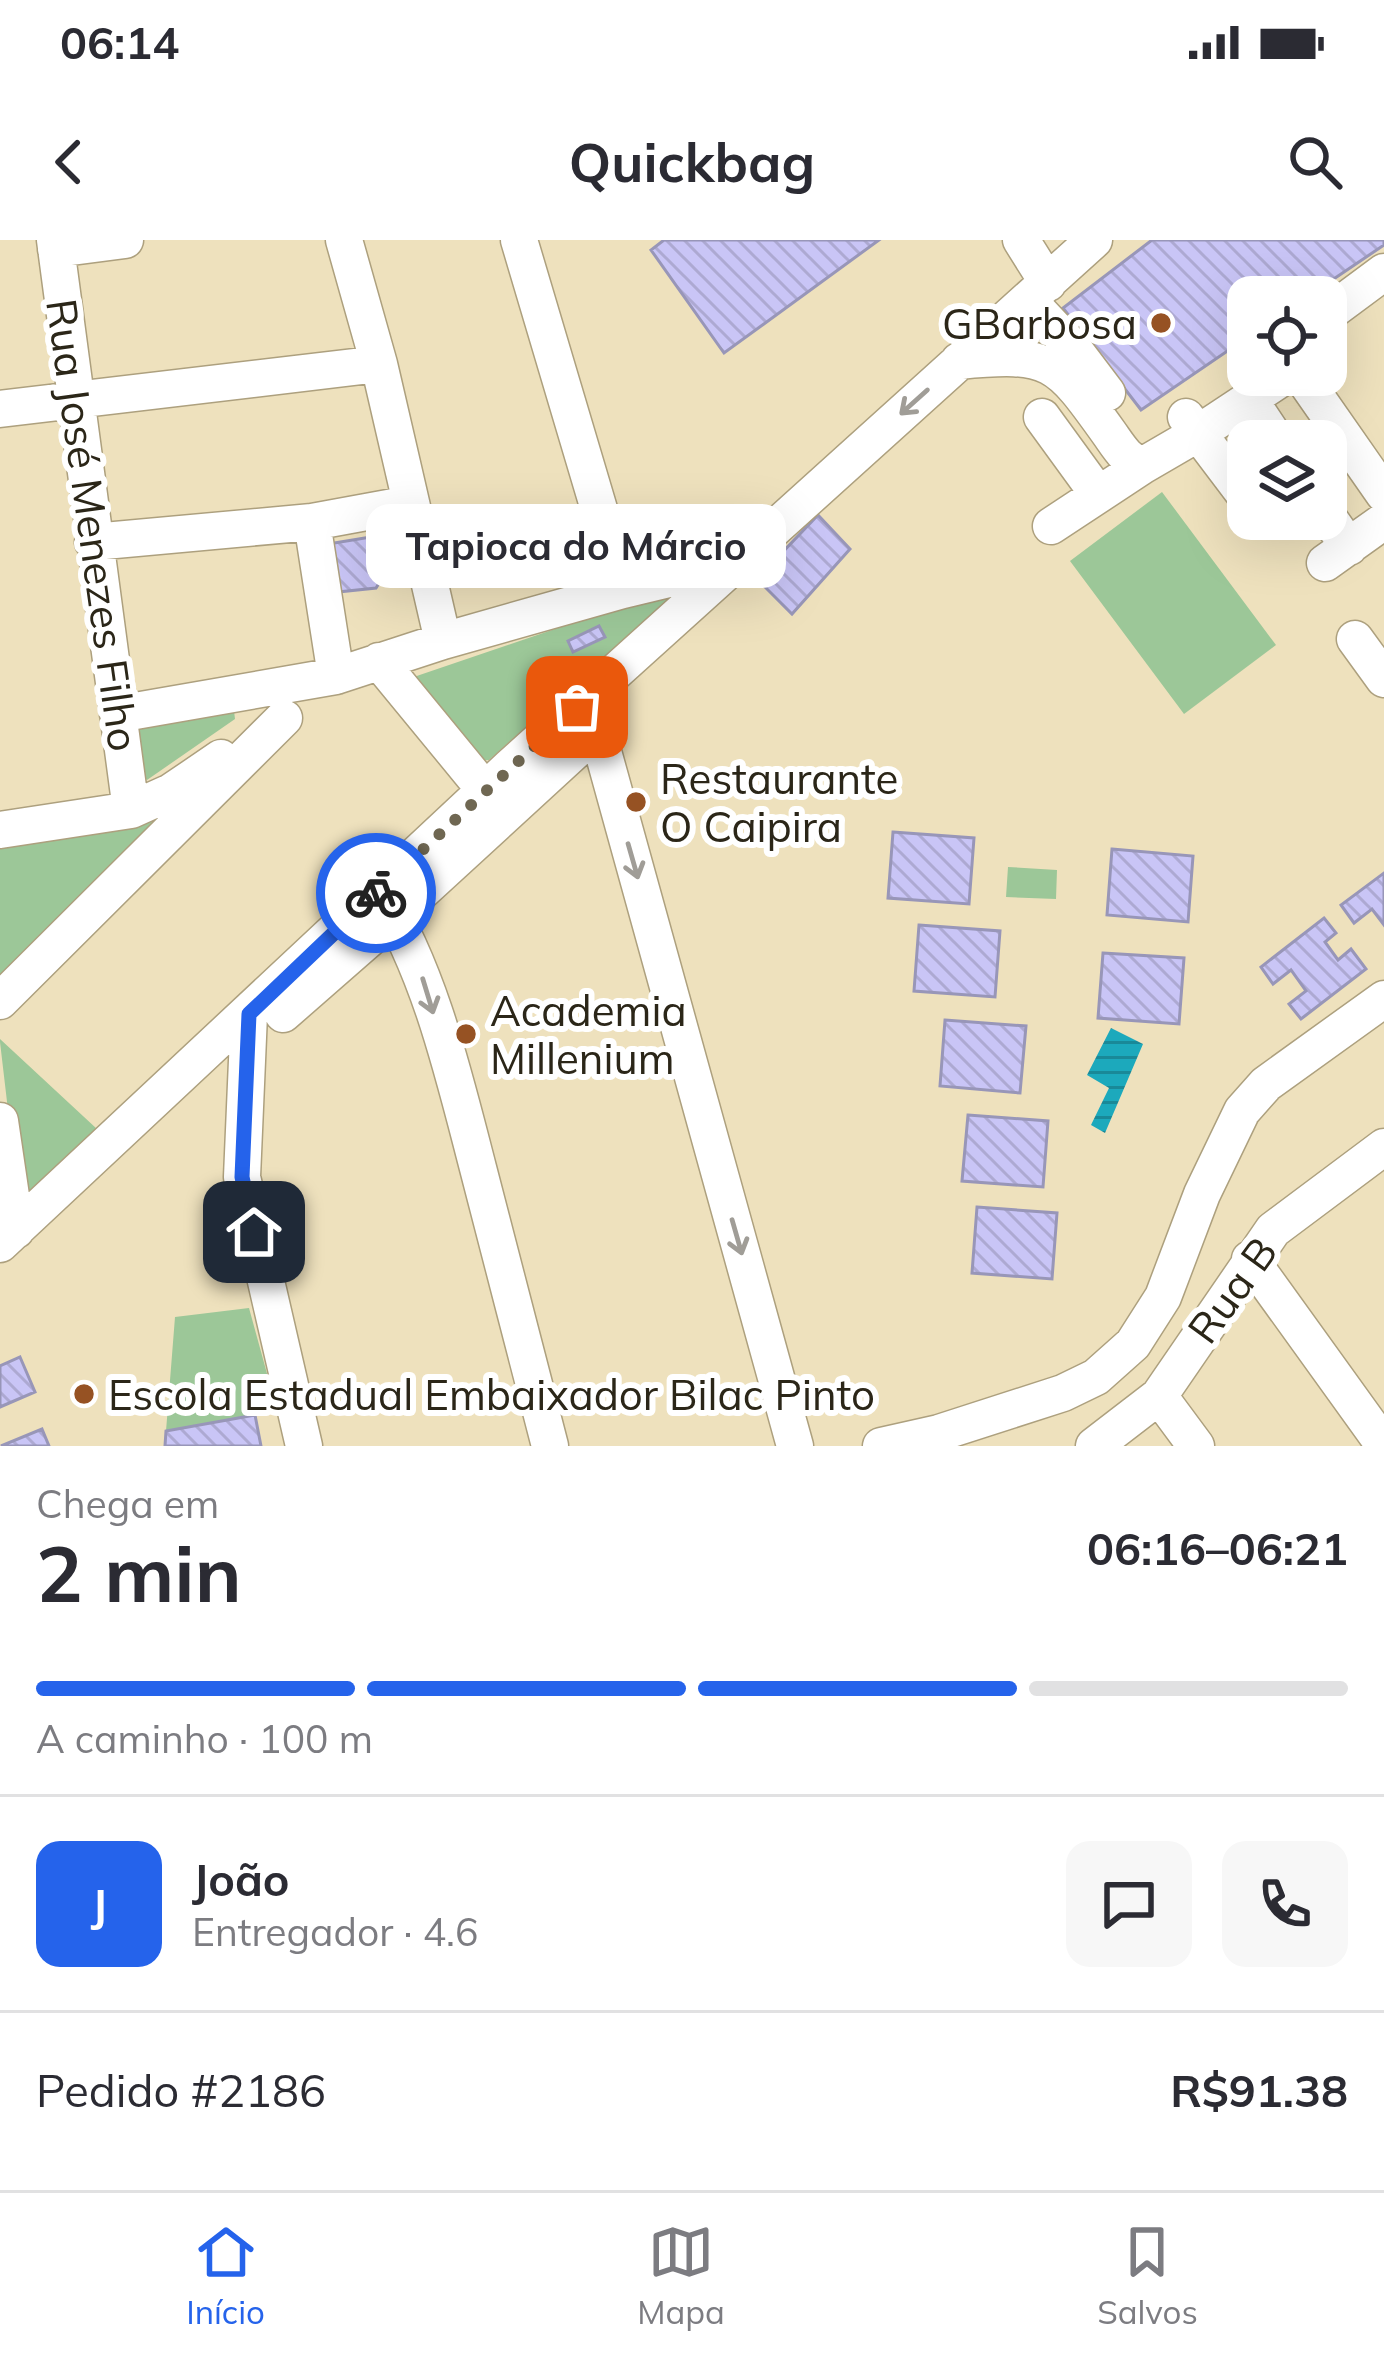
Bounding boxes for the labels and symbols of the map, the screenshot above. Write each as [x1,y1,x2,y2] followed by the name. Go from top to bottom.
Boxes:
[35,295,151,755] street label: Rua José Menezes Filho
[942,297,1137,350] place label: GBarbosa
[1148,310,1174,336] marker: GBarbosa
[899,388,929,415] one-way arrow
[367,503,787,587] callout: Tapioca do Márcio
[526,656,628,758] pin
[660,752,898,853] place label: Restaurante O Caipira
[623,789,649,815] marker: Restaurante O Caipira
[316,833,436,953] courier
[623,841,645,879] one-way arrow
[418,976,440,1014] one-way arrow
[490,984,687,1085] place label: Academia Millenium
[453,1021,479,1047] marker: Academia Millenium
[203,1181,305,1283] pin
[728,1217,750,1255] one-way arrow
[1176,1227,1288,1353] street label: Rua B
[108,1368,875,1421] place label: Escola Estadual Embaixador Bilac Pinto
[71,1381,97,1407] marker: Escola Estadual Embaixador Bilac Pinto

